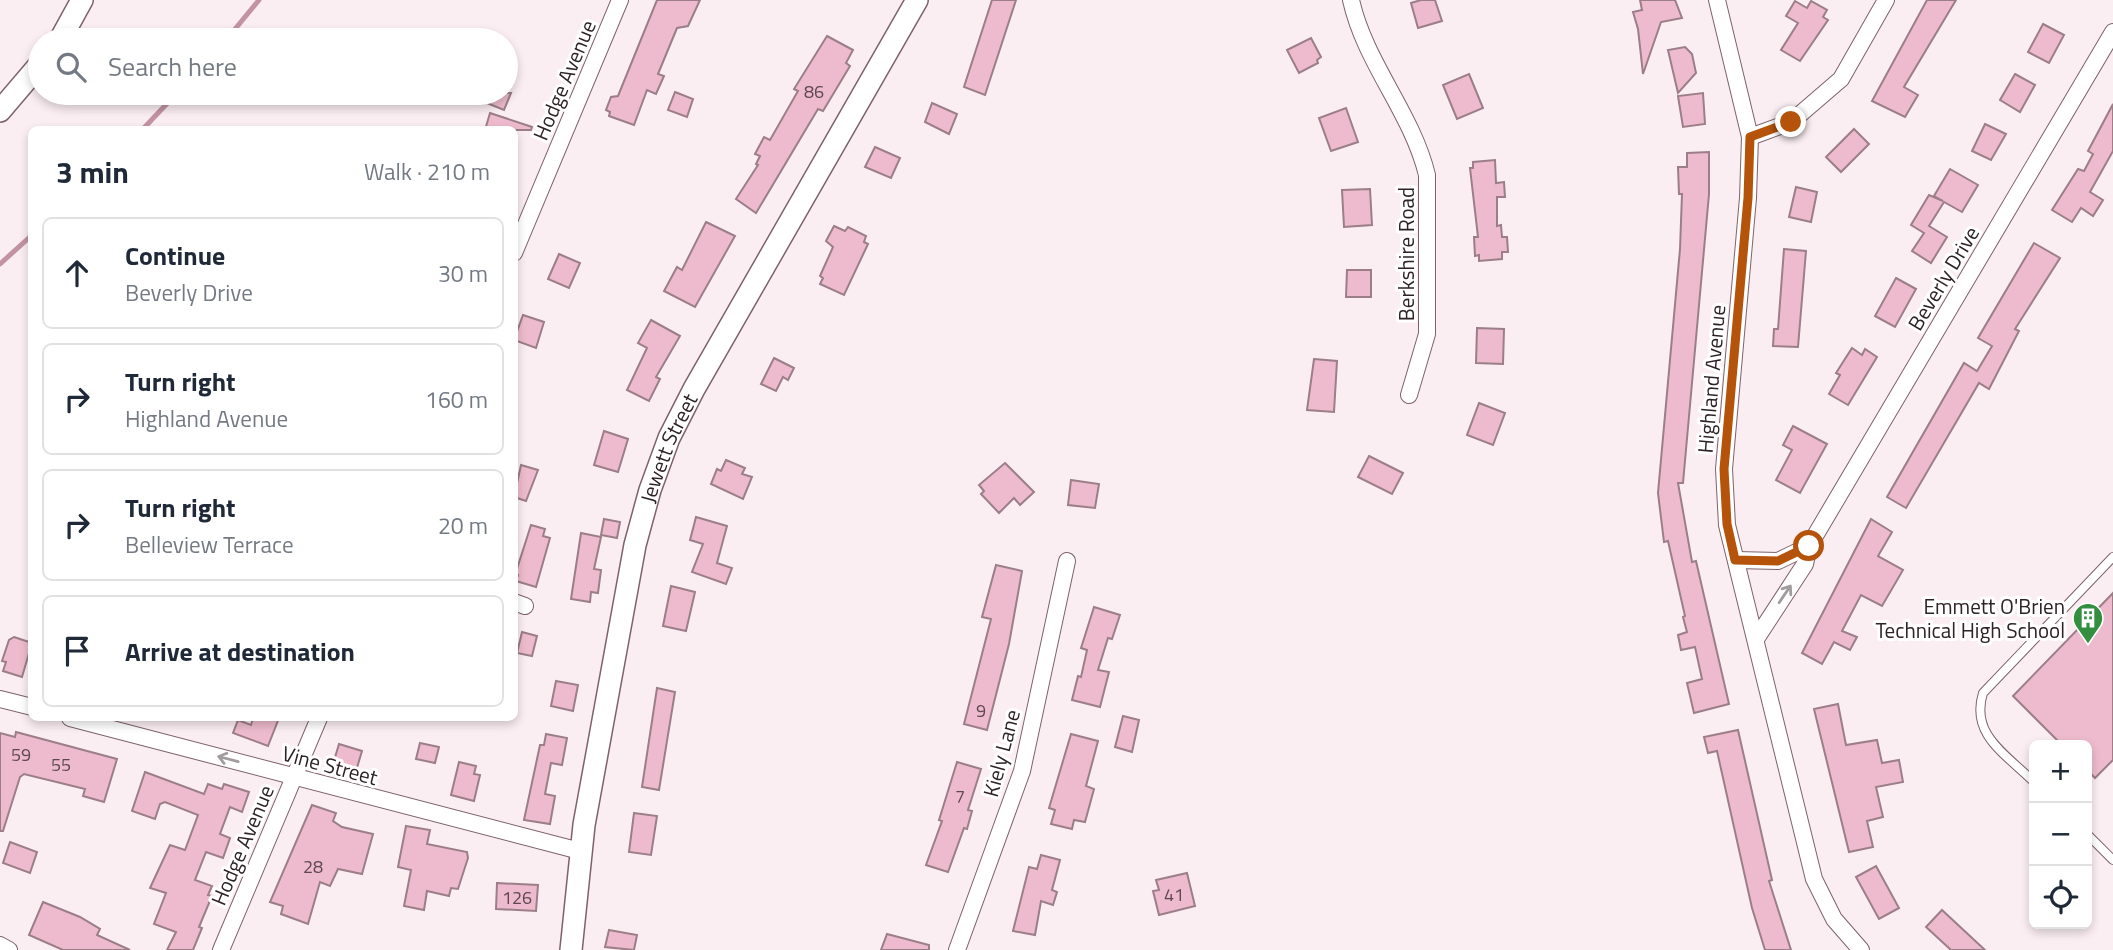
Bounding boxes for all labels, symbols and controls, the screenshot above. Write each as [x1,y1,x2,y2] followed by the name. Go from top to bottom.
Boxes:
[524,15,604,145] street label: Hodge Avenue
[28,28,518,105] search box
[108,47,237,86] text: Search here
[52,48,90,86] icon: search
[804,78,824,105] house number: 86
[1775,106,1806,137] route end
[56,149,129,195] text: 3 min
[364,154,490,189] text: Walk · 210 m
[1390,187,1422,321] street label: Berkshire Road
[1899,220,1987,336] street label: Beverly Drive
[125,236,225,275] text: Continue
[58,254,96,292] icon: ahead
[438,256,488,291] text: 30 m
[125,275,253,310] text: Beverly Drive
[1689,303,1733,455] street label: Highland Avenue
[125,362,236,401] text: Turn right
[58,380,96,418] icon: right
[425,382,488,417] text: 160 m
[631,387,706,506] street label: Jewett Street
[125,401,288,436] text: Highland Avenue
[125,488,236,527] text: Turn right
[58,506,96,544] icon: right
[438,508,488,543] text: 20 m
[125,527,294,562] text: Belleview Terrace
[1793,530,1824,561] route start
[1778,585,1792,604] one-way arrow
[1875,590,2065,646] place label: Emmett O'Brien Technical High School
[2071,601,2105,645] building icon: Emmett O'Brien Technical High School
[58,632,96,670] icon: arrive
[125,632,355,671] text: Arrive at destination
[976,697,986,724] house number: 9
[974,706,1028,800] street label: Kiely Lane
[279,737,382,793] street label: Vine Street
[2029,740,2092,929] map controls
[2029,740,2092,803] button: +
[11,741,31,768] house number: 59
[51,751,71,778] house number: 55
[217,752,240,765] one-way arrow
[202,780,282,910] street label: Hodge Avenue
[955,783,965,810] house number: 7
[2029,803,2092,866] button: −
[303,853,323,880] house number: 28
[2029,866,2092,929] button: locate
[1164,881,1184,908] house number: 41
[502,884,532,911] house number: 126

